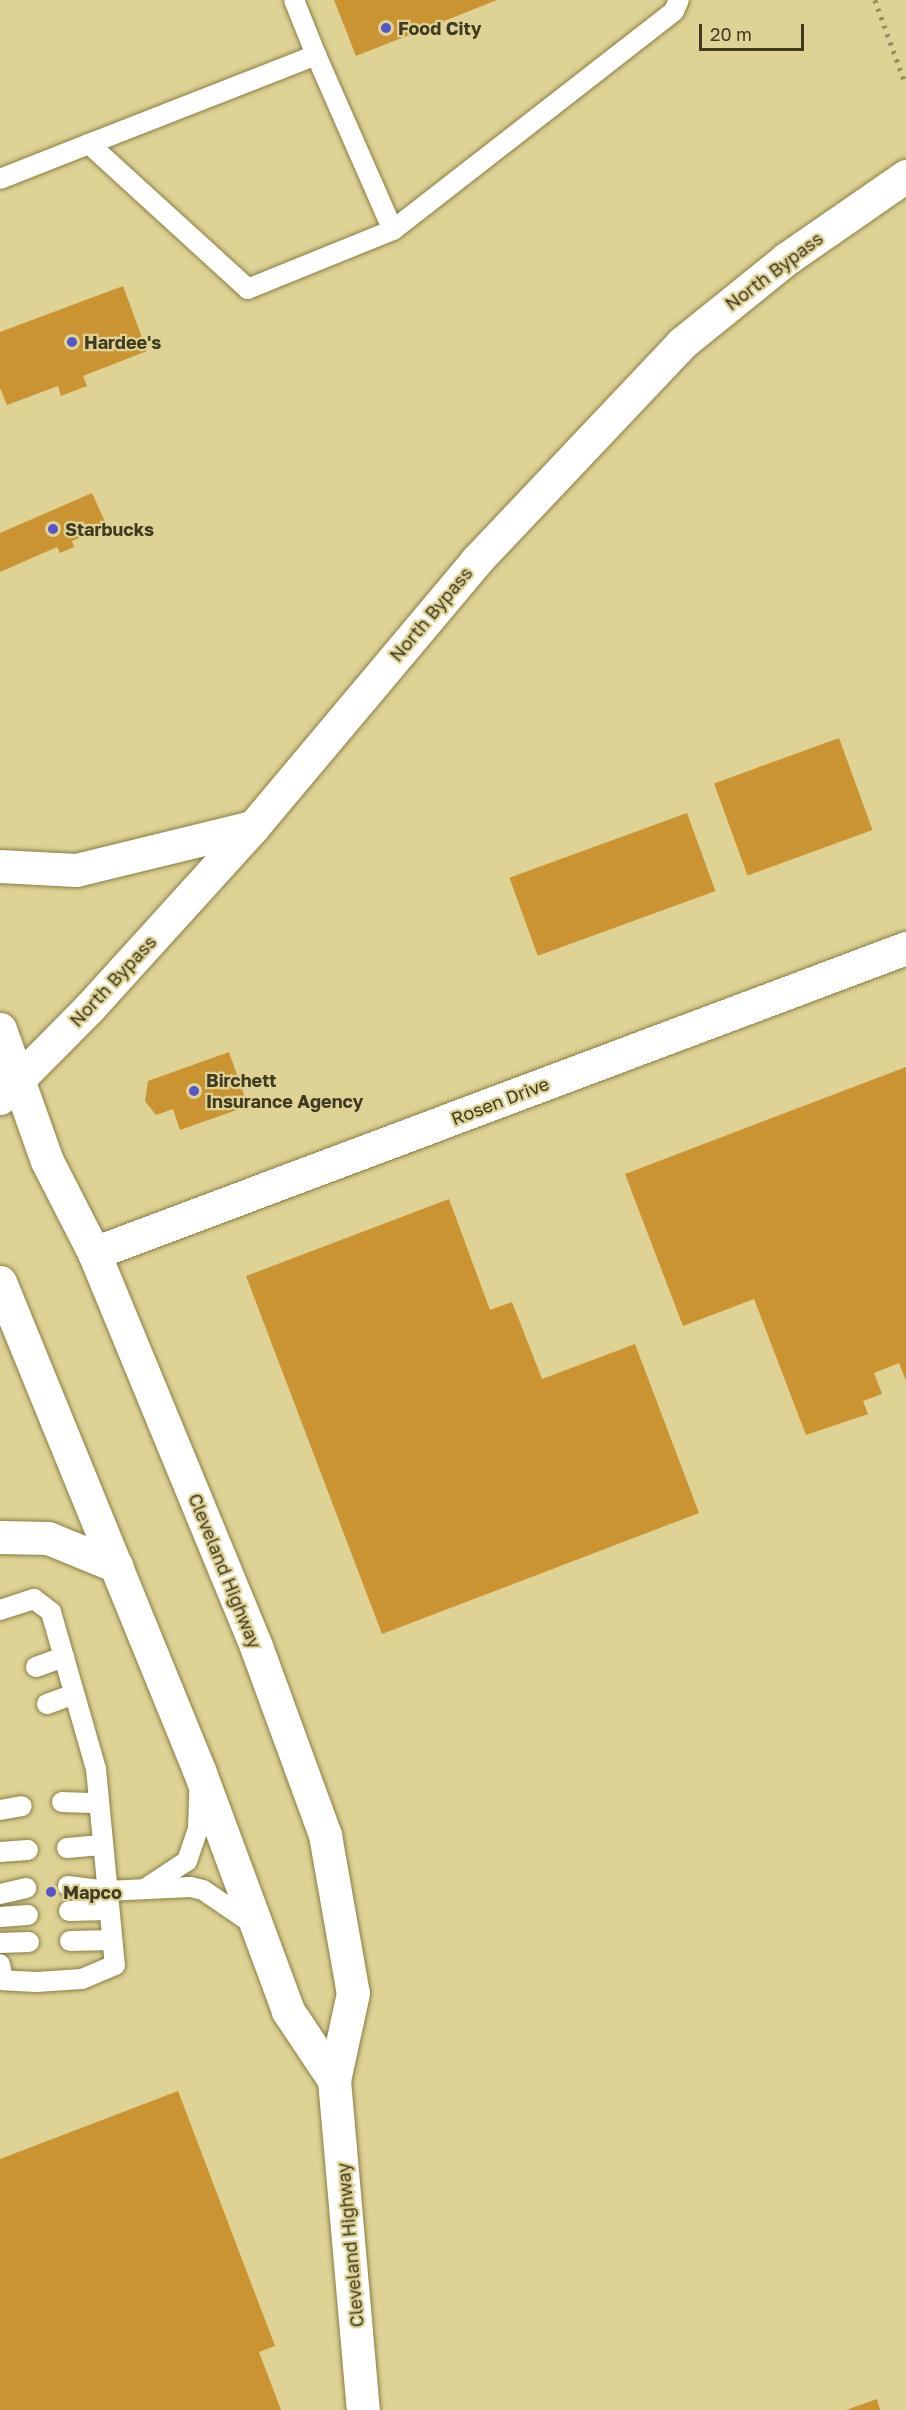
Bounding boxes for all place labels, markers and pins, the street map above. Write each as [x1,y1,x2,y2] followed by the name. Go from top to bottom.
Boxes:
[398,17,482,39] place label: Food City
[379,21,393,35] marker: Food City
[84,331,161,353] place label: Hardee's
[65,335,79,349] marker: Hardee's
[65,518,154,540] place label: Starbucks
[46,522,60,536] marker: Starbucks
[206,1070,363,1112] place label: Birchett Insurance Agency
[187,1084,201,1098] marker: Birchett Insurance Agency
[63,1881,122,1903] place label: Mapco
[44,1885,58,1899] marker: Mapco

